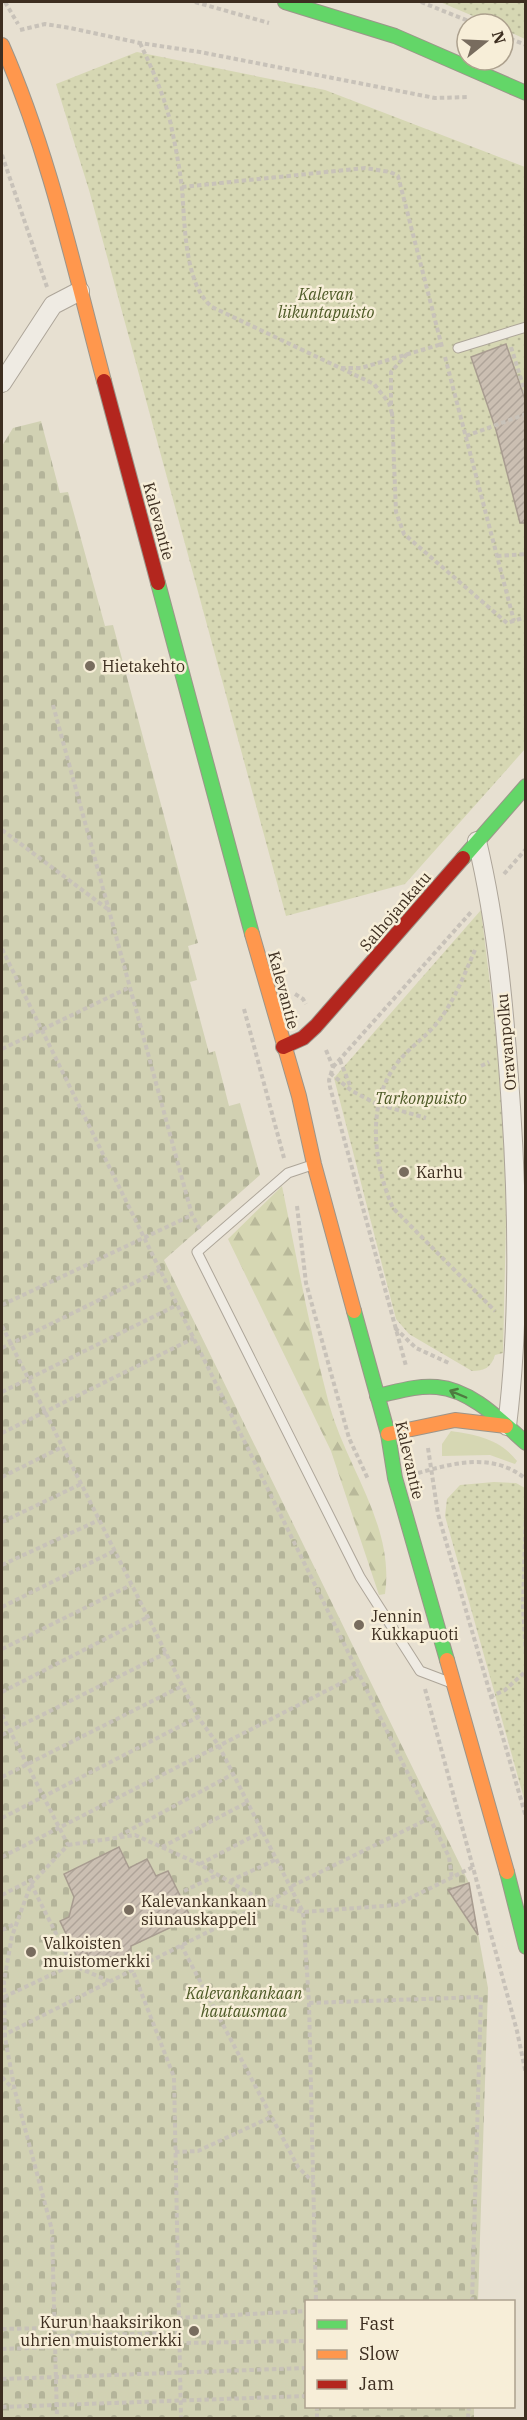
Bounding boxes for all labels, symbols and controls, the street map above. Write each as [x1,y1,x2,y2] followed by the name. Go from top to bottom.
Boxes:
[455,12,515,72] north arrow
[488,28,511,46] text: N
[278,284,374,322] park label: Kalevan liikuntapuisto
[139,480,179,562] street label: Kalevantie
[102,656,185,676] place label: Hietakehto
[83,659,97,673] marker: Hietakehto
[355,867,435,955] street label: Salhojankatu
[264,949,304,1031] street label: Kalevantie
[492,993,520,1091] street label: Oravanpolku
[375,1088,467,1108] park label: Tarkonpuisto
[416,1162,463,1182] place label: Karhu
[397,1165,411,1179] marker: Karhu
[449,1388,467,1399] one-way arrow
[391,1419,429,1501] street label: Kalevantie
[371,1606,459,1644] place label: Jennin Kukkapuoti
[352,1618,366,1632] marker: Jennin Kukkapuoti
[141,1891,267,1929] place label: Kalevankankaan siunauskappeli
[122,1903,136,1917] marker: Kalevankankaan siunauskappeli
[43,1933,150,1971] place label: Valkoisten muistomerkki
[24,1945,38,1959] marker: Valkoisten muistomerkki
[185,1983,302,2021] park label: Kalevankankaan hautausmaa
[305,2300,515,2408] legend
[20,2312,182,2350] place label: Kurun haaksirikon uhrien muistomerkki
[359,2312,394,2335] text: Fast
[187,2324,201,2338] marker: Kurun haaksirikon uhrien muistomerkki
[359,2342,399,2365] text: Slow
[359,2372,394,2395] text: Jam

